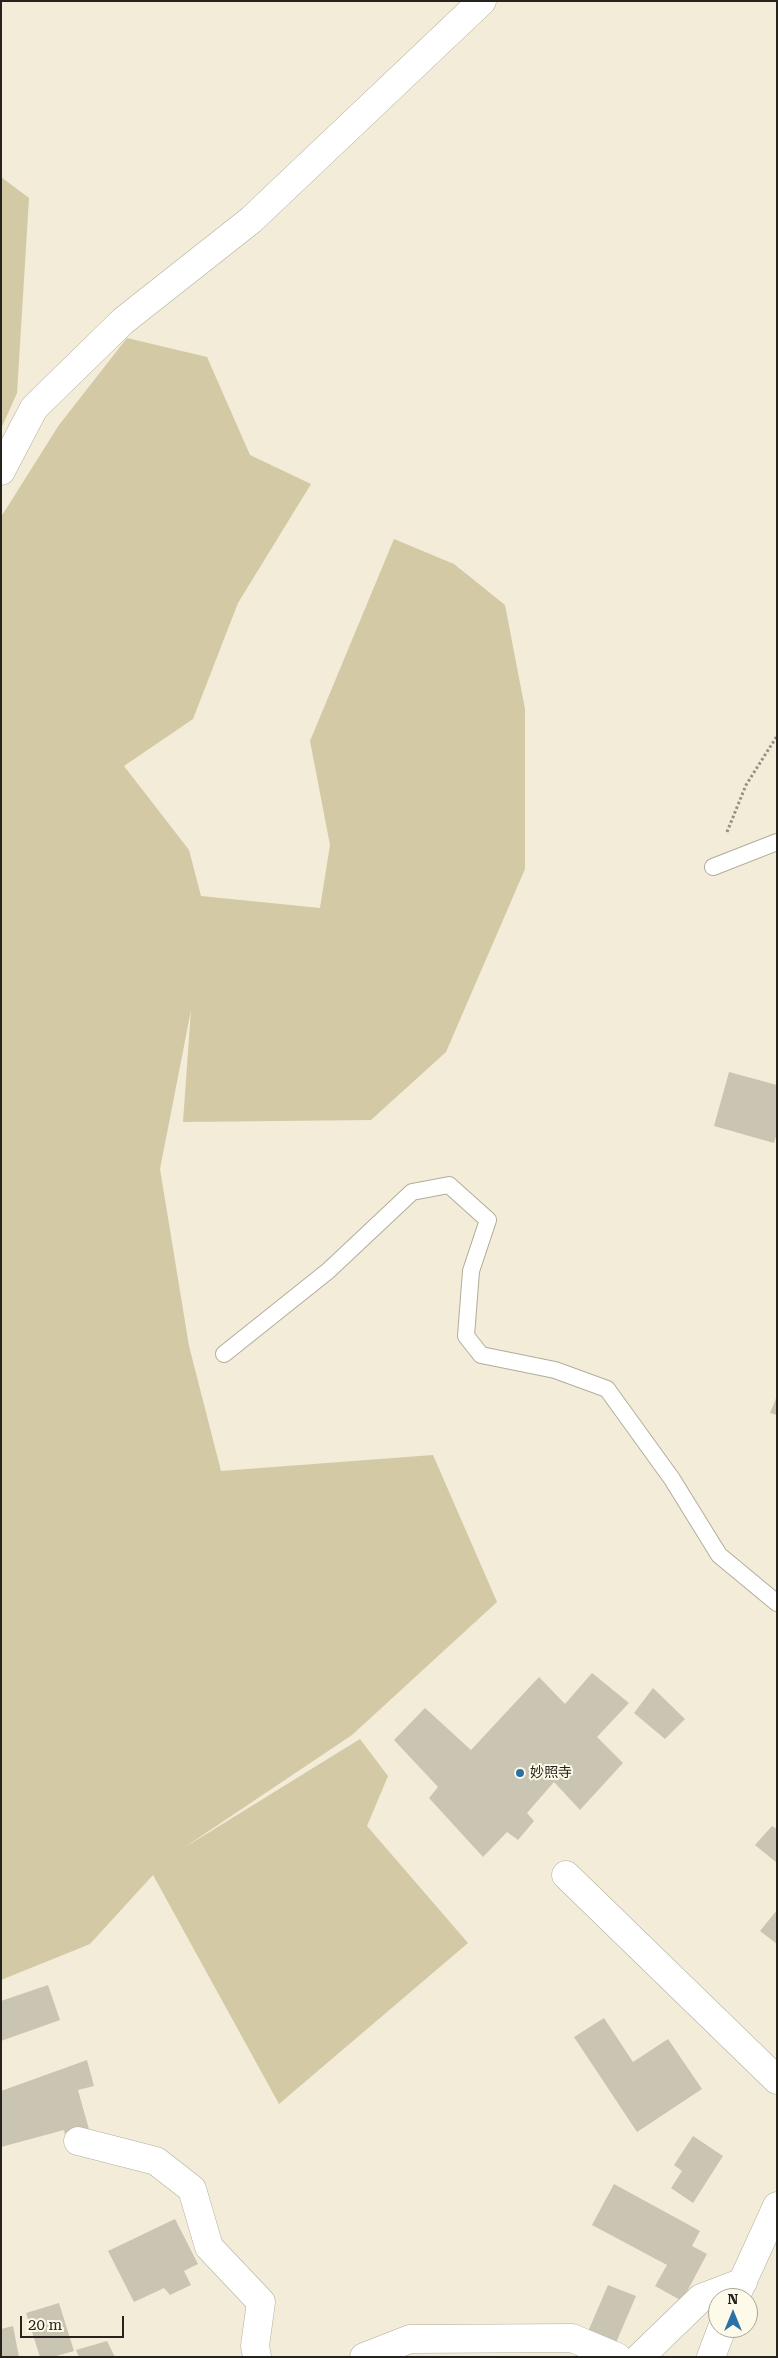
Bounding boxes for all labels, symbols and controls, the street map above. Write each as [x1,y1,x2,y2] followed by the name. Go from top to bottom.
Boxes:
[530,1765,572,1781] place label: 妙照寺
[514,1767,526,1779] marker: 妙照寺
[708,2288,758,2338] north arrow
[728,2291,738,2307] text: N
[22,2306,126,2338] scale bar
[28,2316,62,2334] text: 20 m

